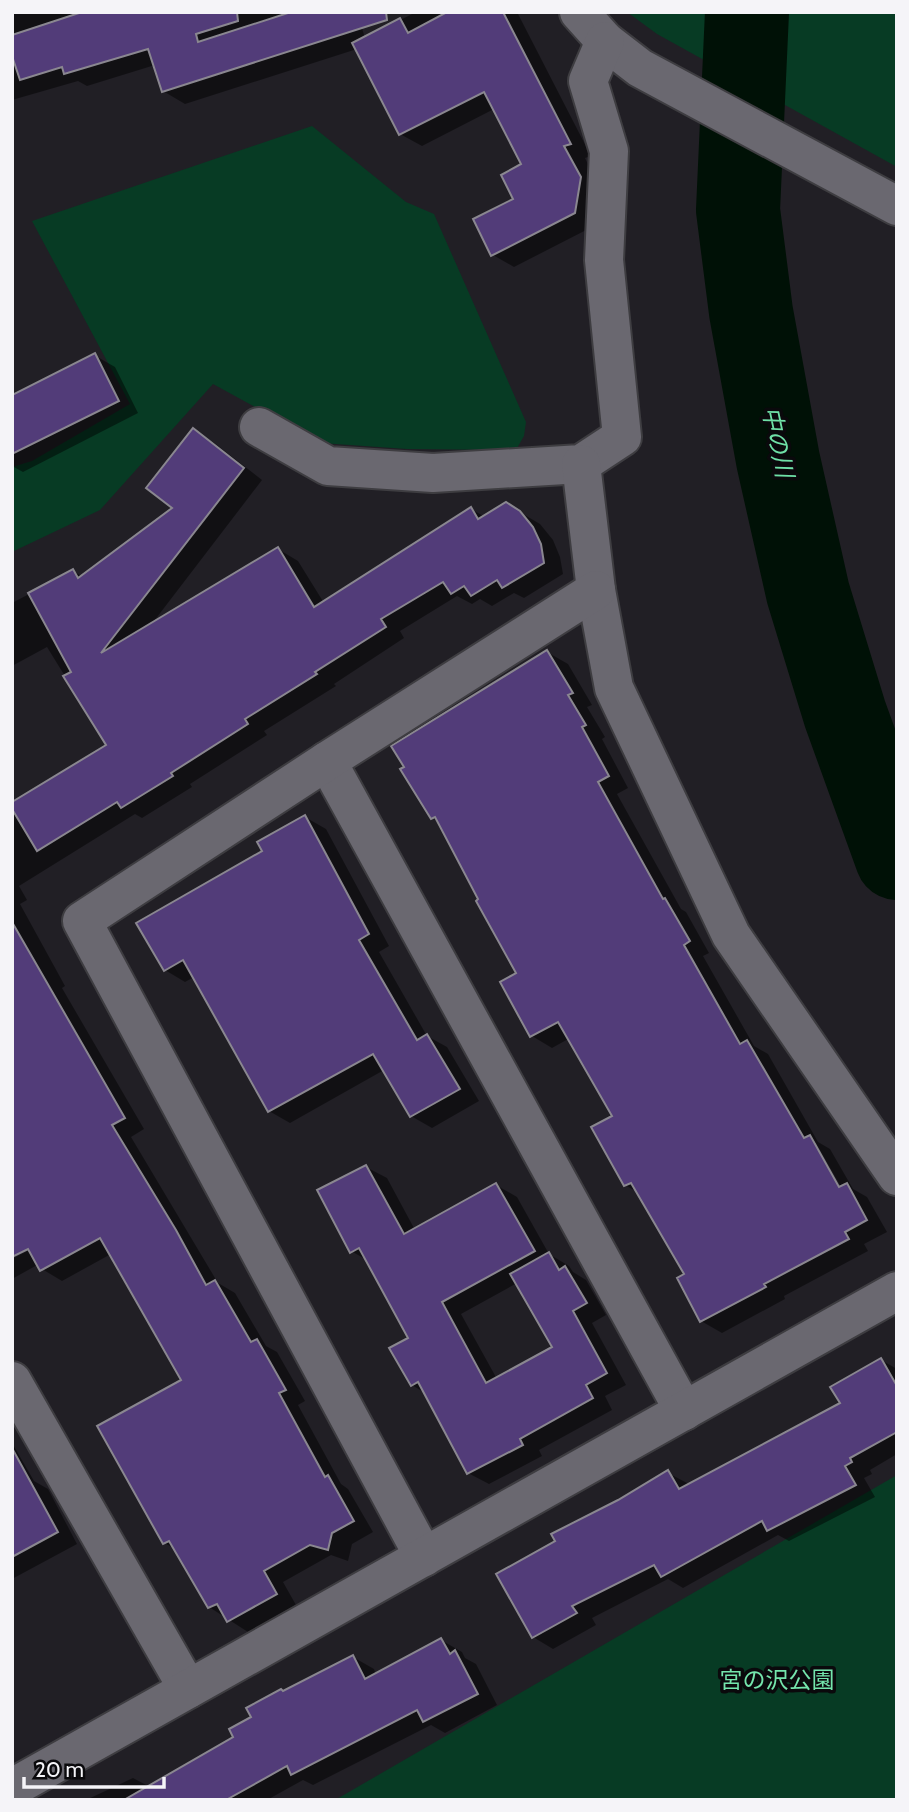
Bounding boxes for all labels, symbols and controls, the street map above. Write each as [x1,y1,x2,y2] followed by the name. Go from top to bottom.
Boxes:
[756,404,800,483] water label: 中の川
[720,1666,835,1694] park label: 宮の沢公園
[24,1745,164,1789] scale bar
[35,1757,84,1782] text: 20 m

